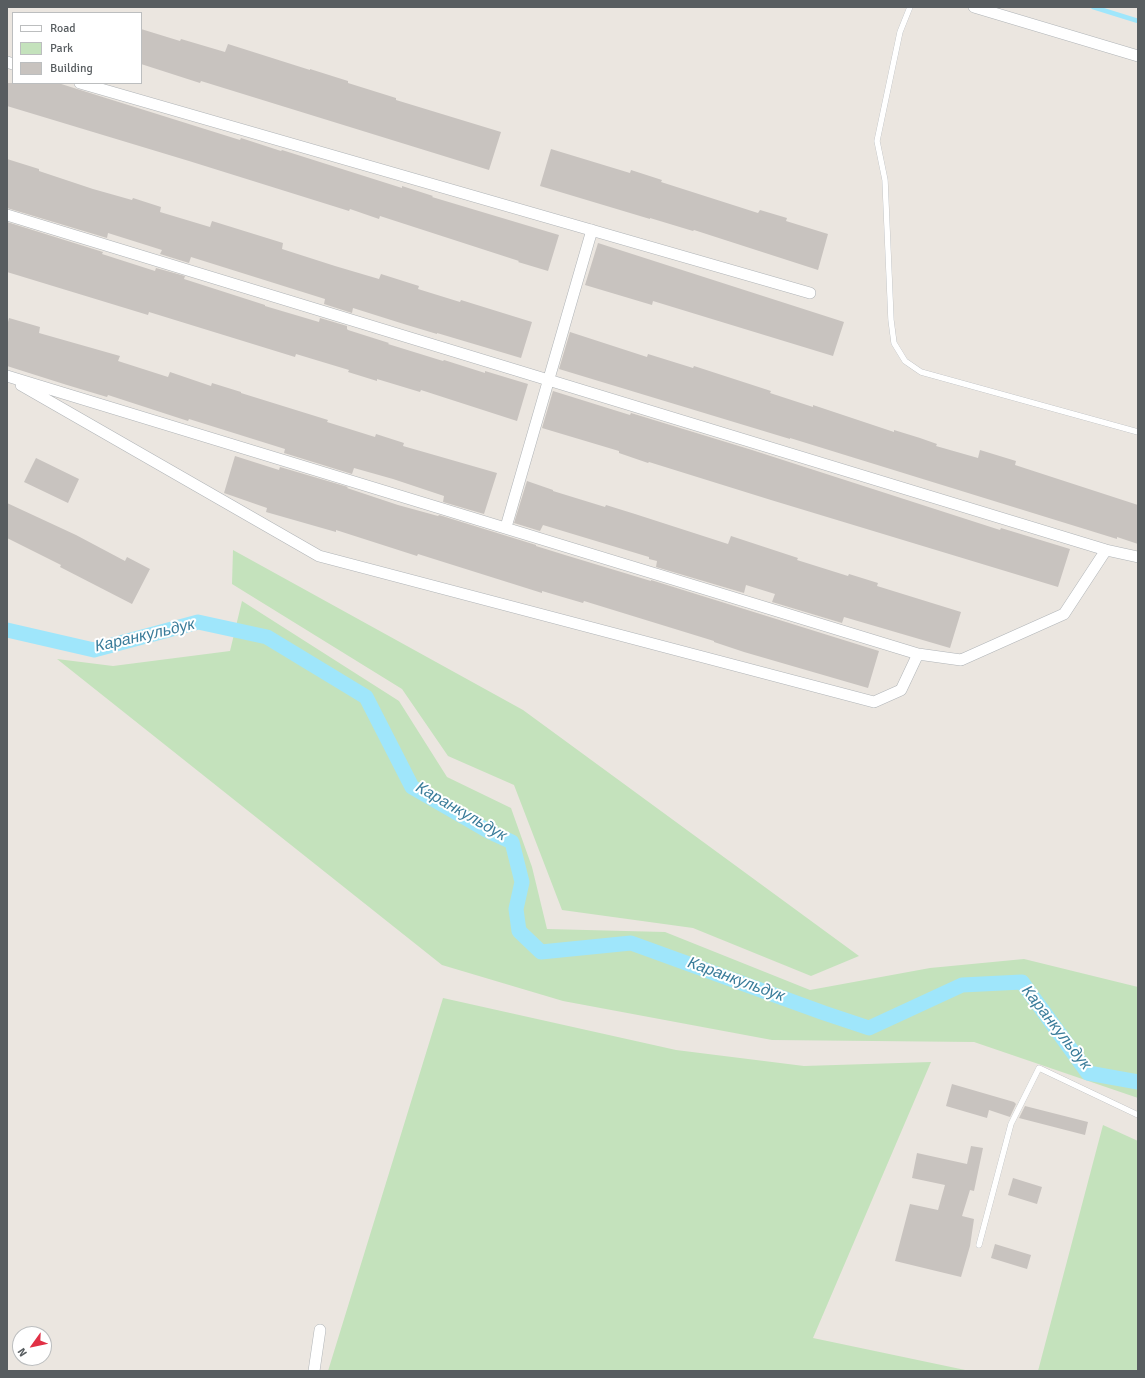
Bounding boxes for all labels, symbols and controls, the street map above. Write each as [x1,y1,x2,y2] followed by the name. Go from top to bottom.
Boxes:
[12,12,142,84] legend
[50,21,76,36] text: Road
[50,41,73,56] text: Park
[50,61,93,76] text: Building
[93,615,197,657] water label: Каранкульдук
[412,778,510,846] water label: Каранкульдук
[685,954,787,1006] water label: Каранкульдук
[1017,982,1095,1074] water label: Каранкульдук
[12,1326,52,1366] north arrow
[15,1346,30,1359] text: N

